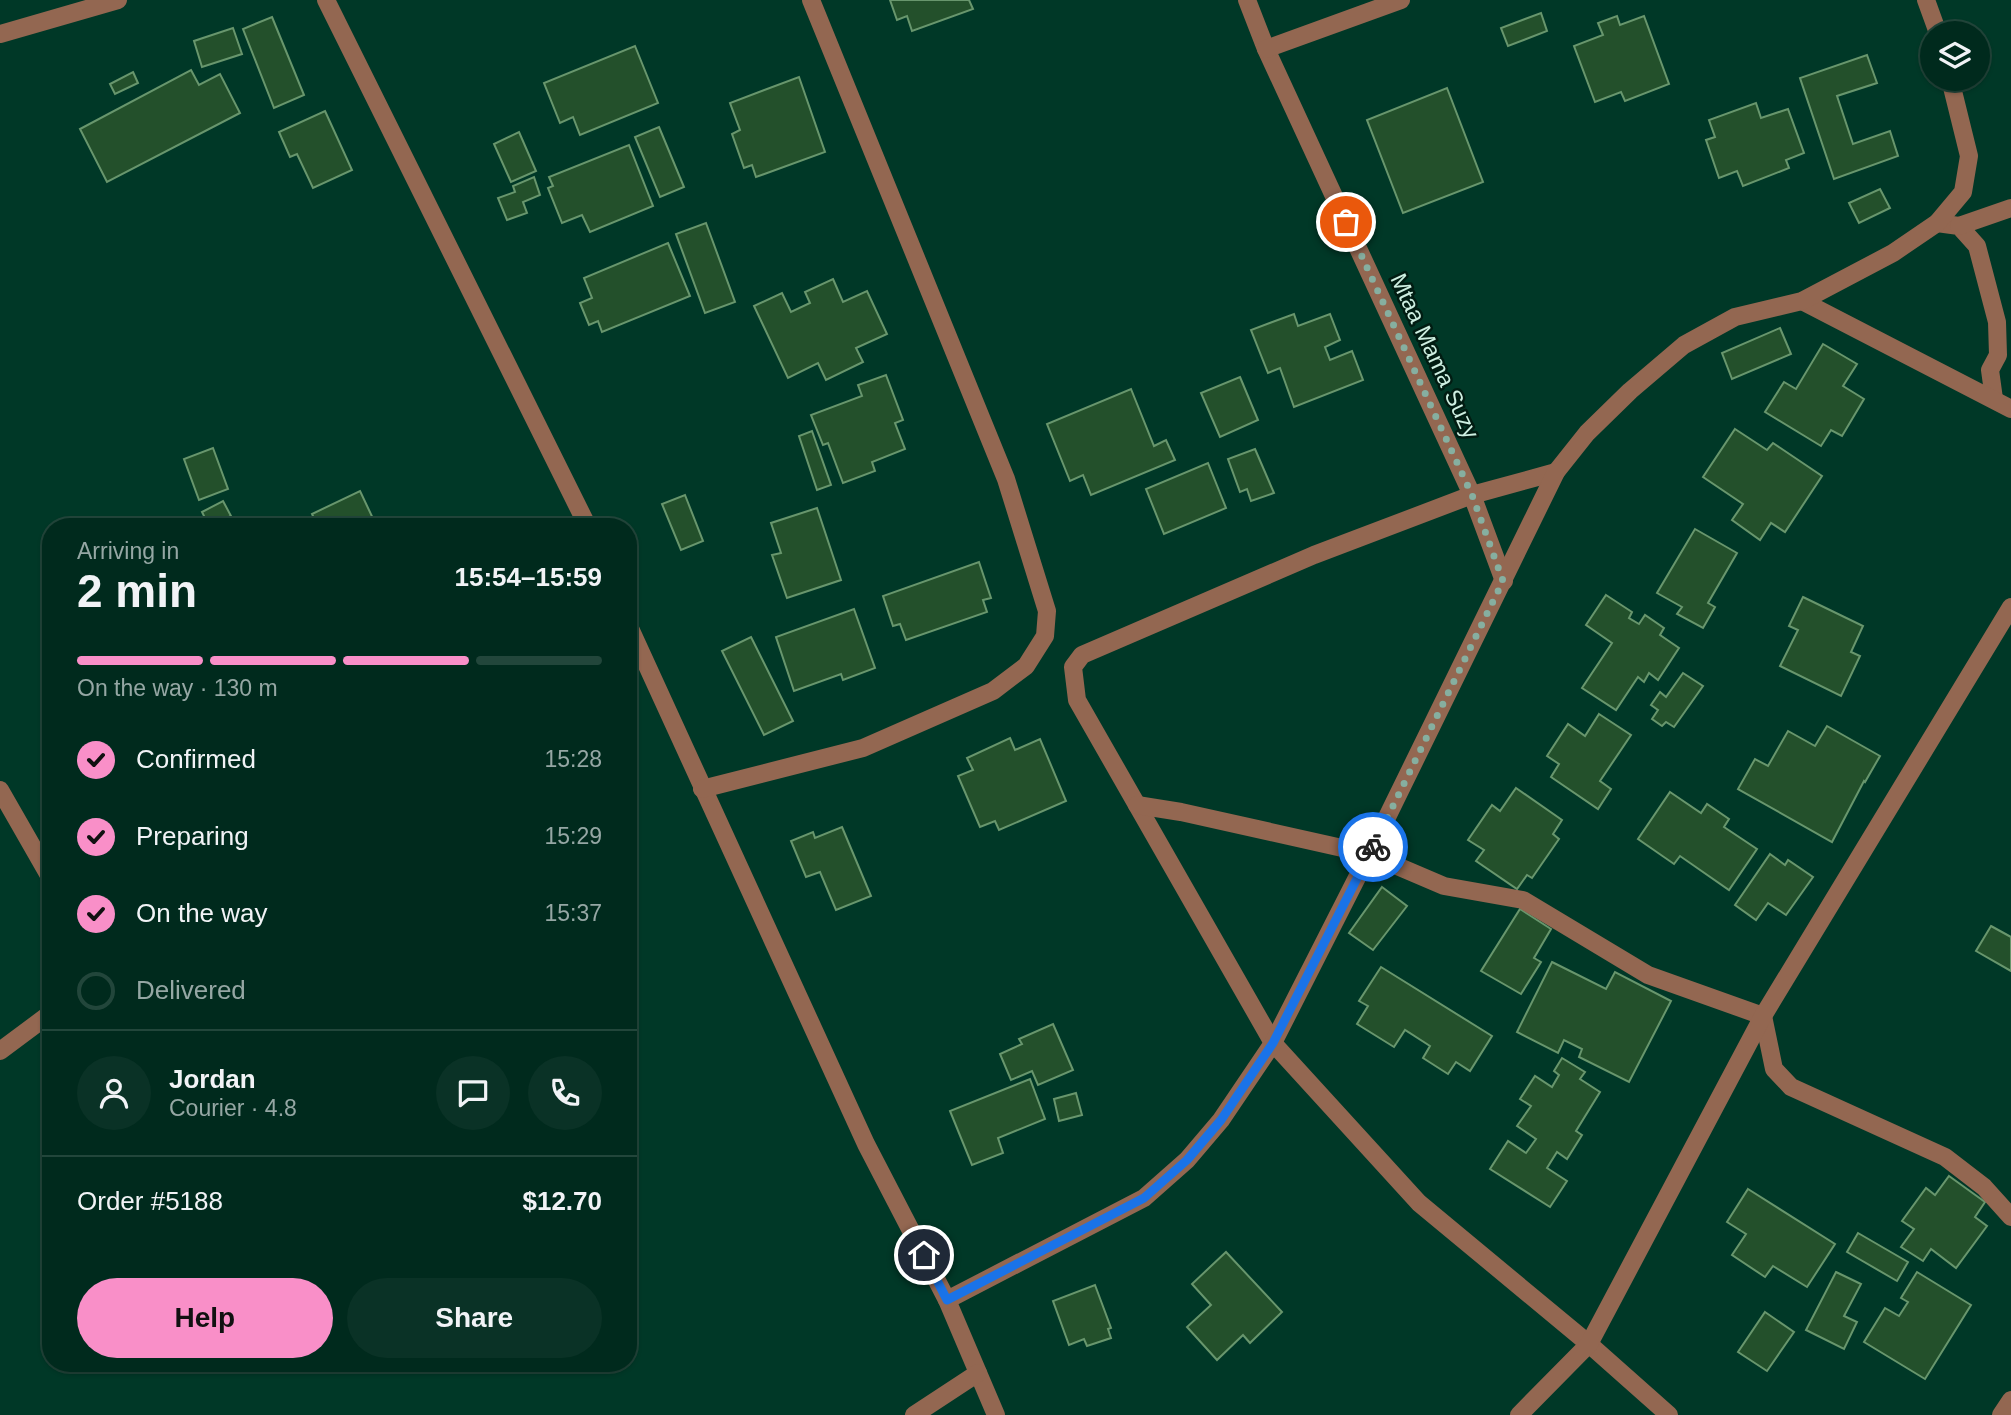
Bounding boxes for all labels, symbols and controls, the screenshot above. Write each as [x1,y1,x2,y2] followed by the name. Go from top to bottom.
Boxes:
[1920,21,1990,91] map controls
[1920,21,1990,91] button: layers
[1316,192,1376,252] pin
[1327,203,1365,241] icon: bag
[1385,269,1485,443] street label: Mtaa Mama Suzy
[77,538,179,564] text: Arriving in
[455,562,602,592] text: 15:54–15:59
[77,565,197,617] text: 2 min
[77,675,278,701] text: On the way · 130 m
[77,741,115,779] icon: check
[136,744,256,774] text: Confirmed
[544,746,602,772] text: 15:28
[1338,812,1408,882] courier
[77,818,115,856] icon: check
[136,821,249,851] text: Preparing
[544,823,602,849] text: 15:29
[1354,828,1392,866] icon: bike
[77,895,115,933] icon: check
[136,898,268,928] text: On the way
[544,900,602,926] text: 15:37
[136,975,246,1005] text: Delivered
[77,1056,151,1130] button: person
[436,1056,510,1130] button: chat
[528,1056,602,1130] button: phone
[169,1064,256,1094] text: Jordan
[169,1095,297,1121] text: Courier · 4.8
[77,1186,223,1216] text: Order #5188
[522,1186,602,1216] text: $12.70
[894,1225,954,1285] pin
[905,1236,943,1274] icon: home
[77,1278,333,1358] button: Help
[347,1278,602,1358] button: Share

